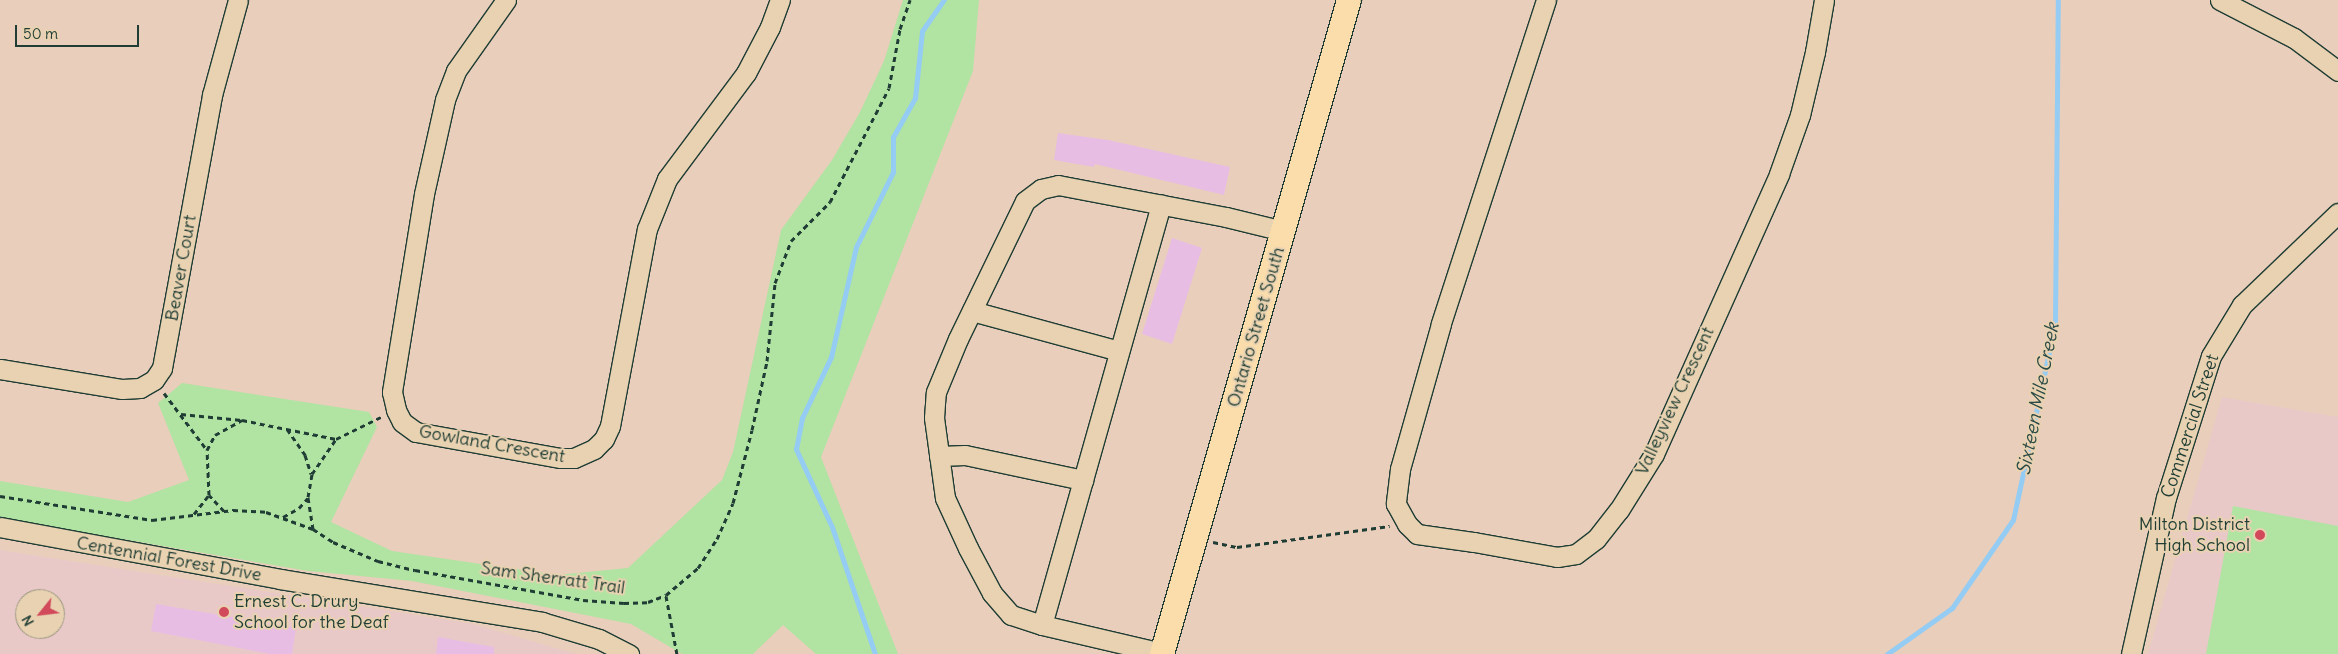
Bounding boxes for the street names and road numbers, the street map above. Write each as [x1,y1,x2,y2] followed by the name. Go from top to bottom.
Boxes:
[161,213,201,323] street label: Beaver Court
[1223,244,1289,410] street label: Ontario Street South
[1631,323,1719,479] street label: Valleyview Crescent
[2157,351,2223,501] street label: Commercial Street
[417,421,567,467] street label: Gowland Crescent
[75,532,263,586] street label: Centennial Forest Drive
[480,557,626,599] street label: Sam Sherratt Trail

